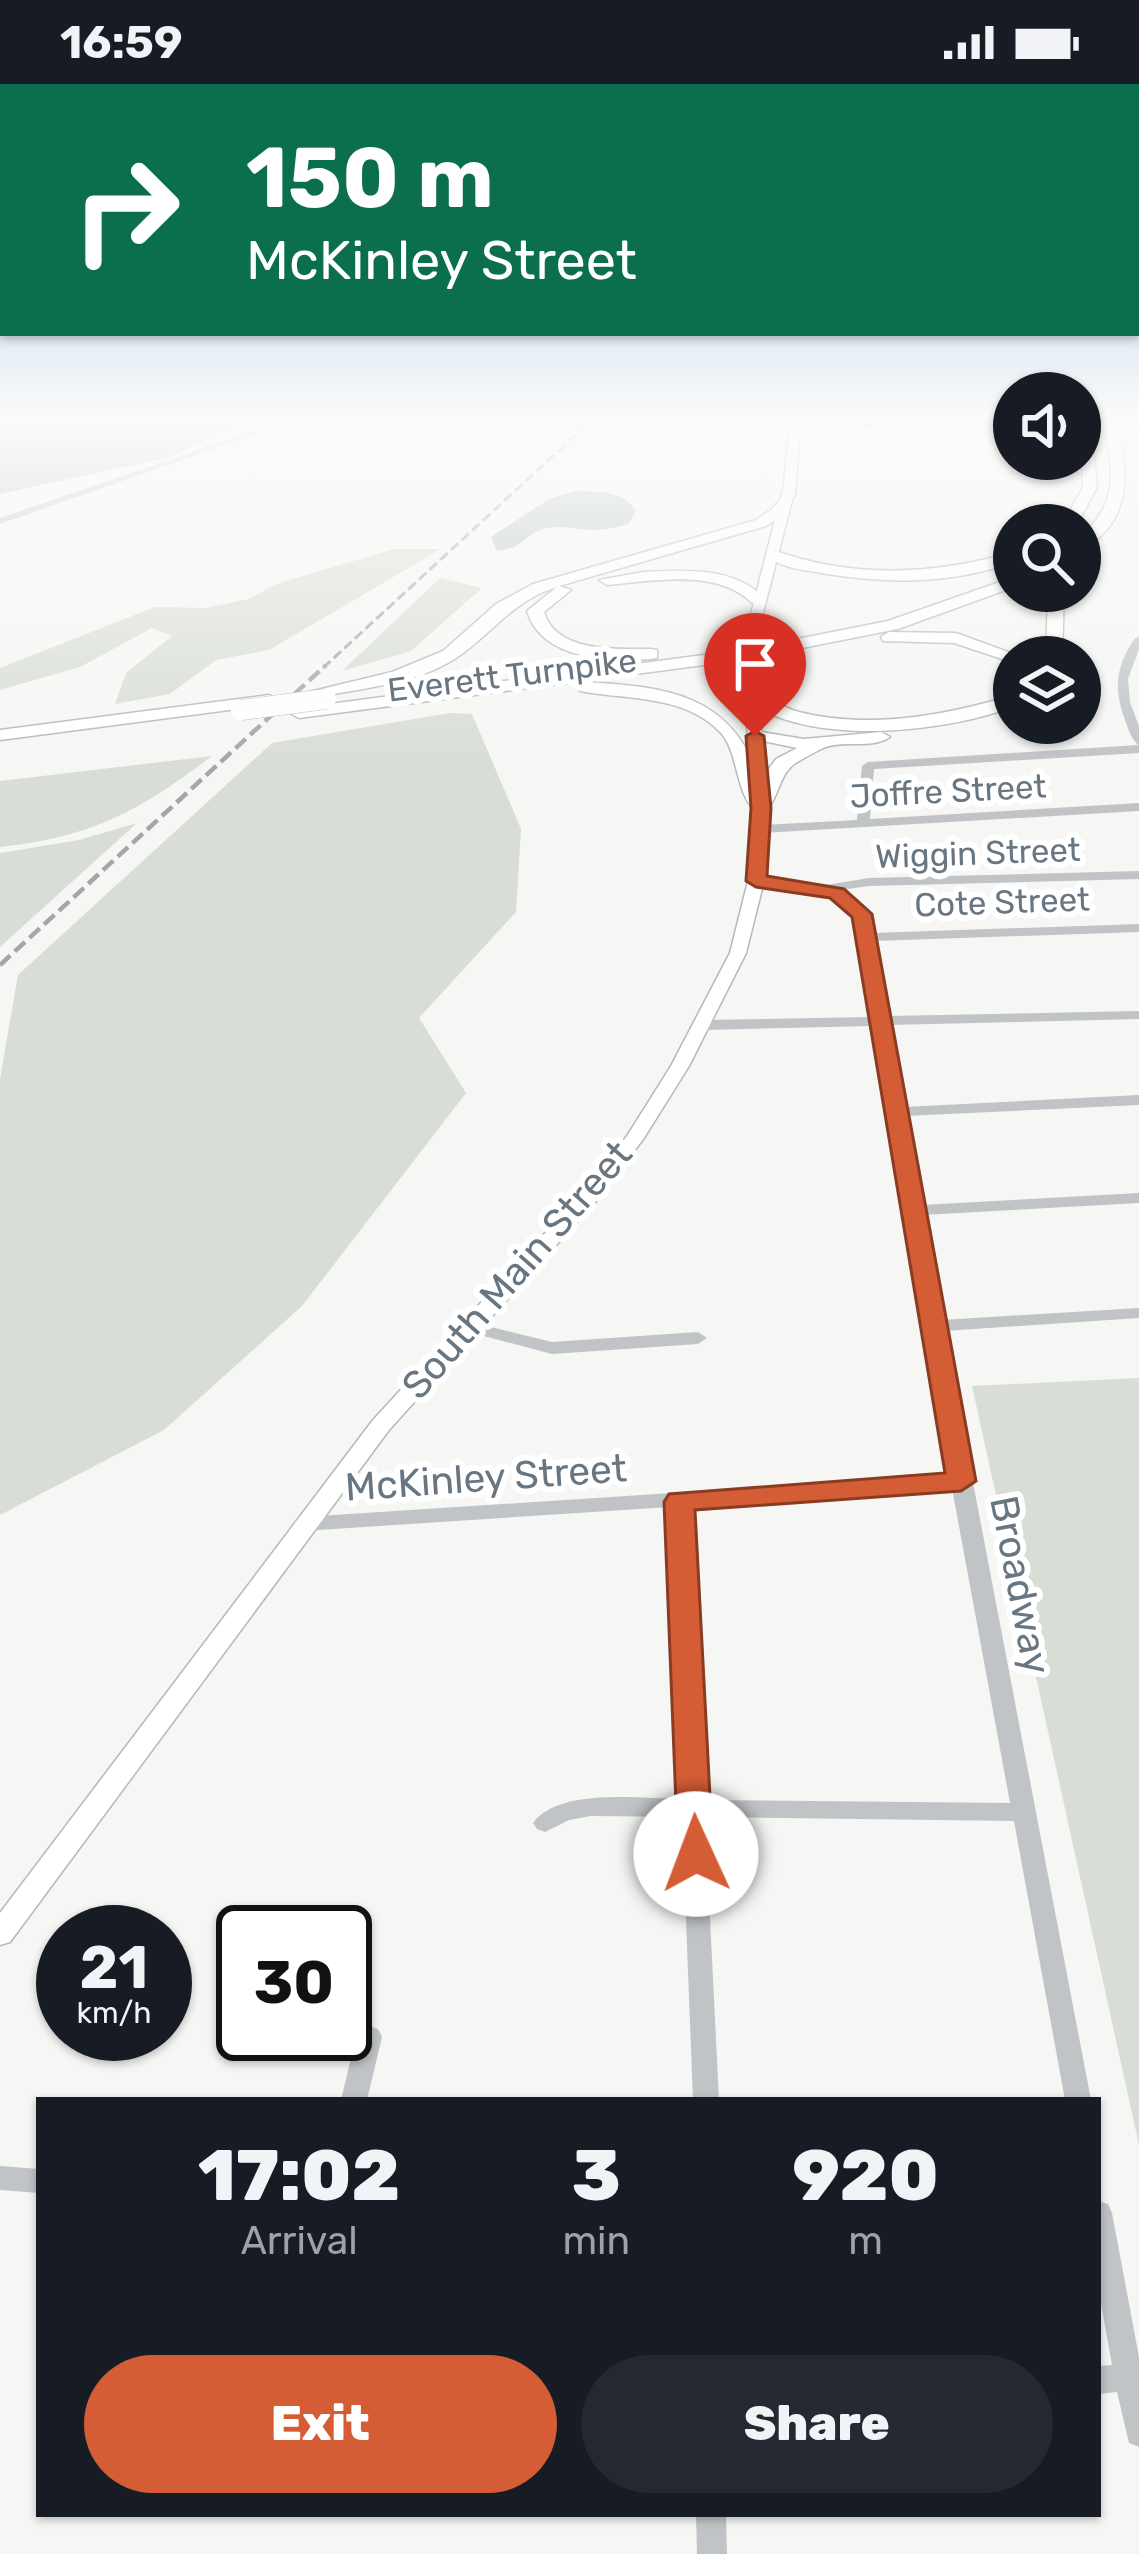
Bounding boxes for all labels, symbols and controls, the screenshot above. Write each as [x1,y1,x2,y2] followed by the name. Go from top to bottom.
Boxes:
[60,16,183,69] text: 16:59
[246,128,494,228] text: 150 m
[48,132,204,288] icon: right
[246,229,637,293] text: McKinley Street
[993,372,1101,744] map controls
[993,372,1101,480] button: sound
[993,504,1101,612] button: search
[704,613,806,736] pin
[722,631,788,697] icon: arrive
[993,636,1101,744] button: layers
[385,640,639,710] street label: Everett Turnpike
[849,766,1047,816] street label: Joffre Street
[875,830,1081,876] street label: Wiggin Street
[914,879,1091,925] street label: Cote Street
[393,1132,641,1408] street label: South Main Street
[344,1445,628,1511] street label: McKinley Street
[980,1492,1060,1678] street label: Broadway
[633,1791,759,1917] position arrow
[216,1905,372,2061] speed limit sign: 30
[80,1932,148,2003] text: 21
[77,1995,151,2031] text: km/h
[198,2133,400,2218] text: 17:02
[572,2133,621,2218] text: 3
[792,2133,939,2218] text: 920
[241,2218,358,2264] text: Arrival
[562,2218,630,2264] text: min
[848,2218,883,2264] text: m
[84,2355,557,2493] button: Exit
[581,2355,1053,2493] button: Share

